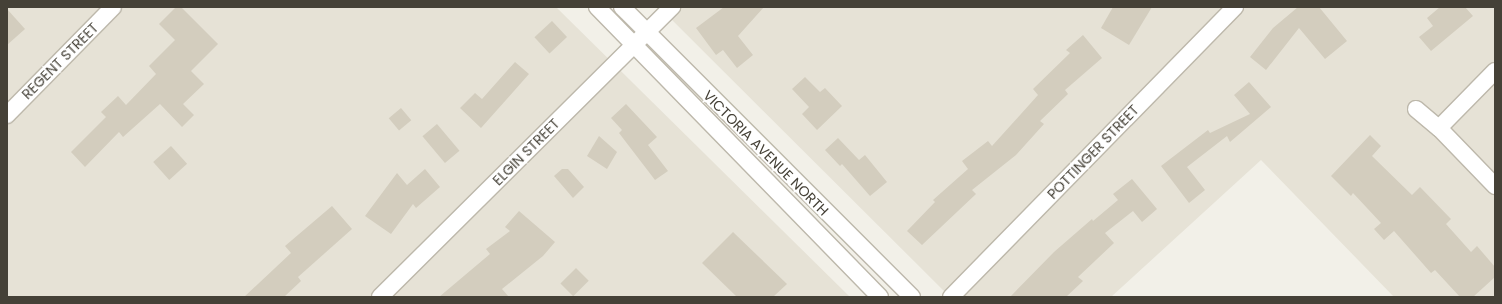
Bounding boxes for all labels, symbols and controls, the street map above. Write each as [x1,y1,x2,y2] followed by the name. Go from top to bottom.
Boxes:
[18,19,102,103] street label: REGENT STREET
[700,87,832,219] street label: VICTORIA AVENUE NORTH
[1044,102,1142,202] street label: POTTINGER STREET
[489,115,563,189] street label: ELGIN STREET

